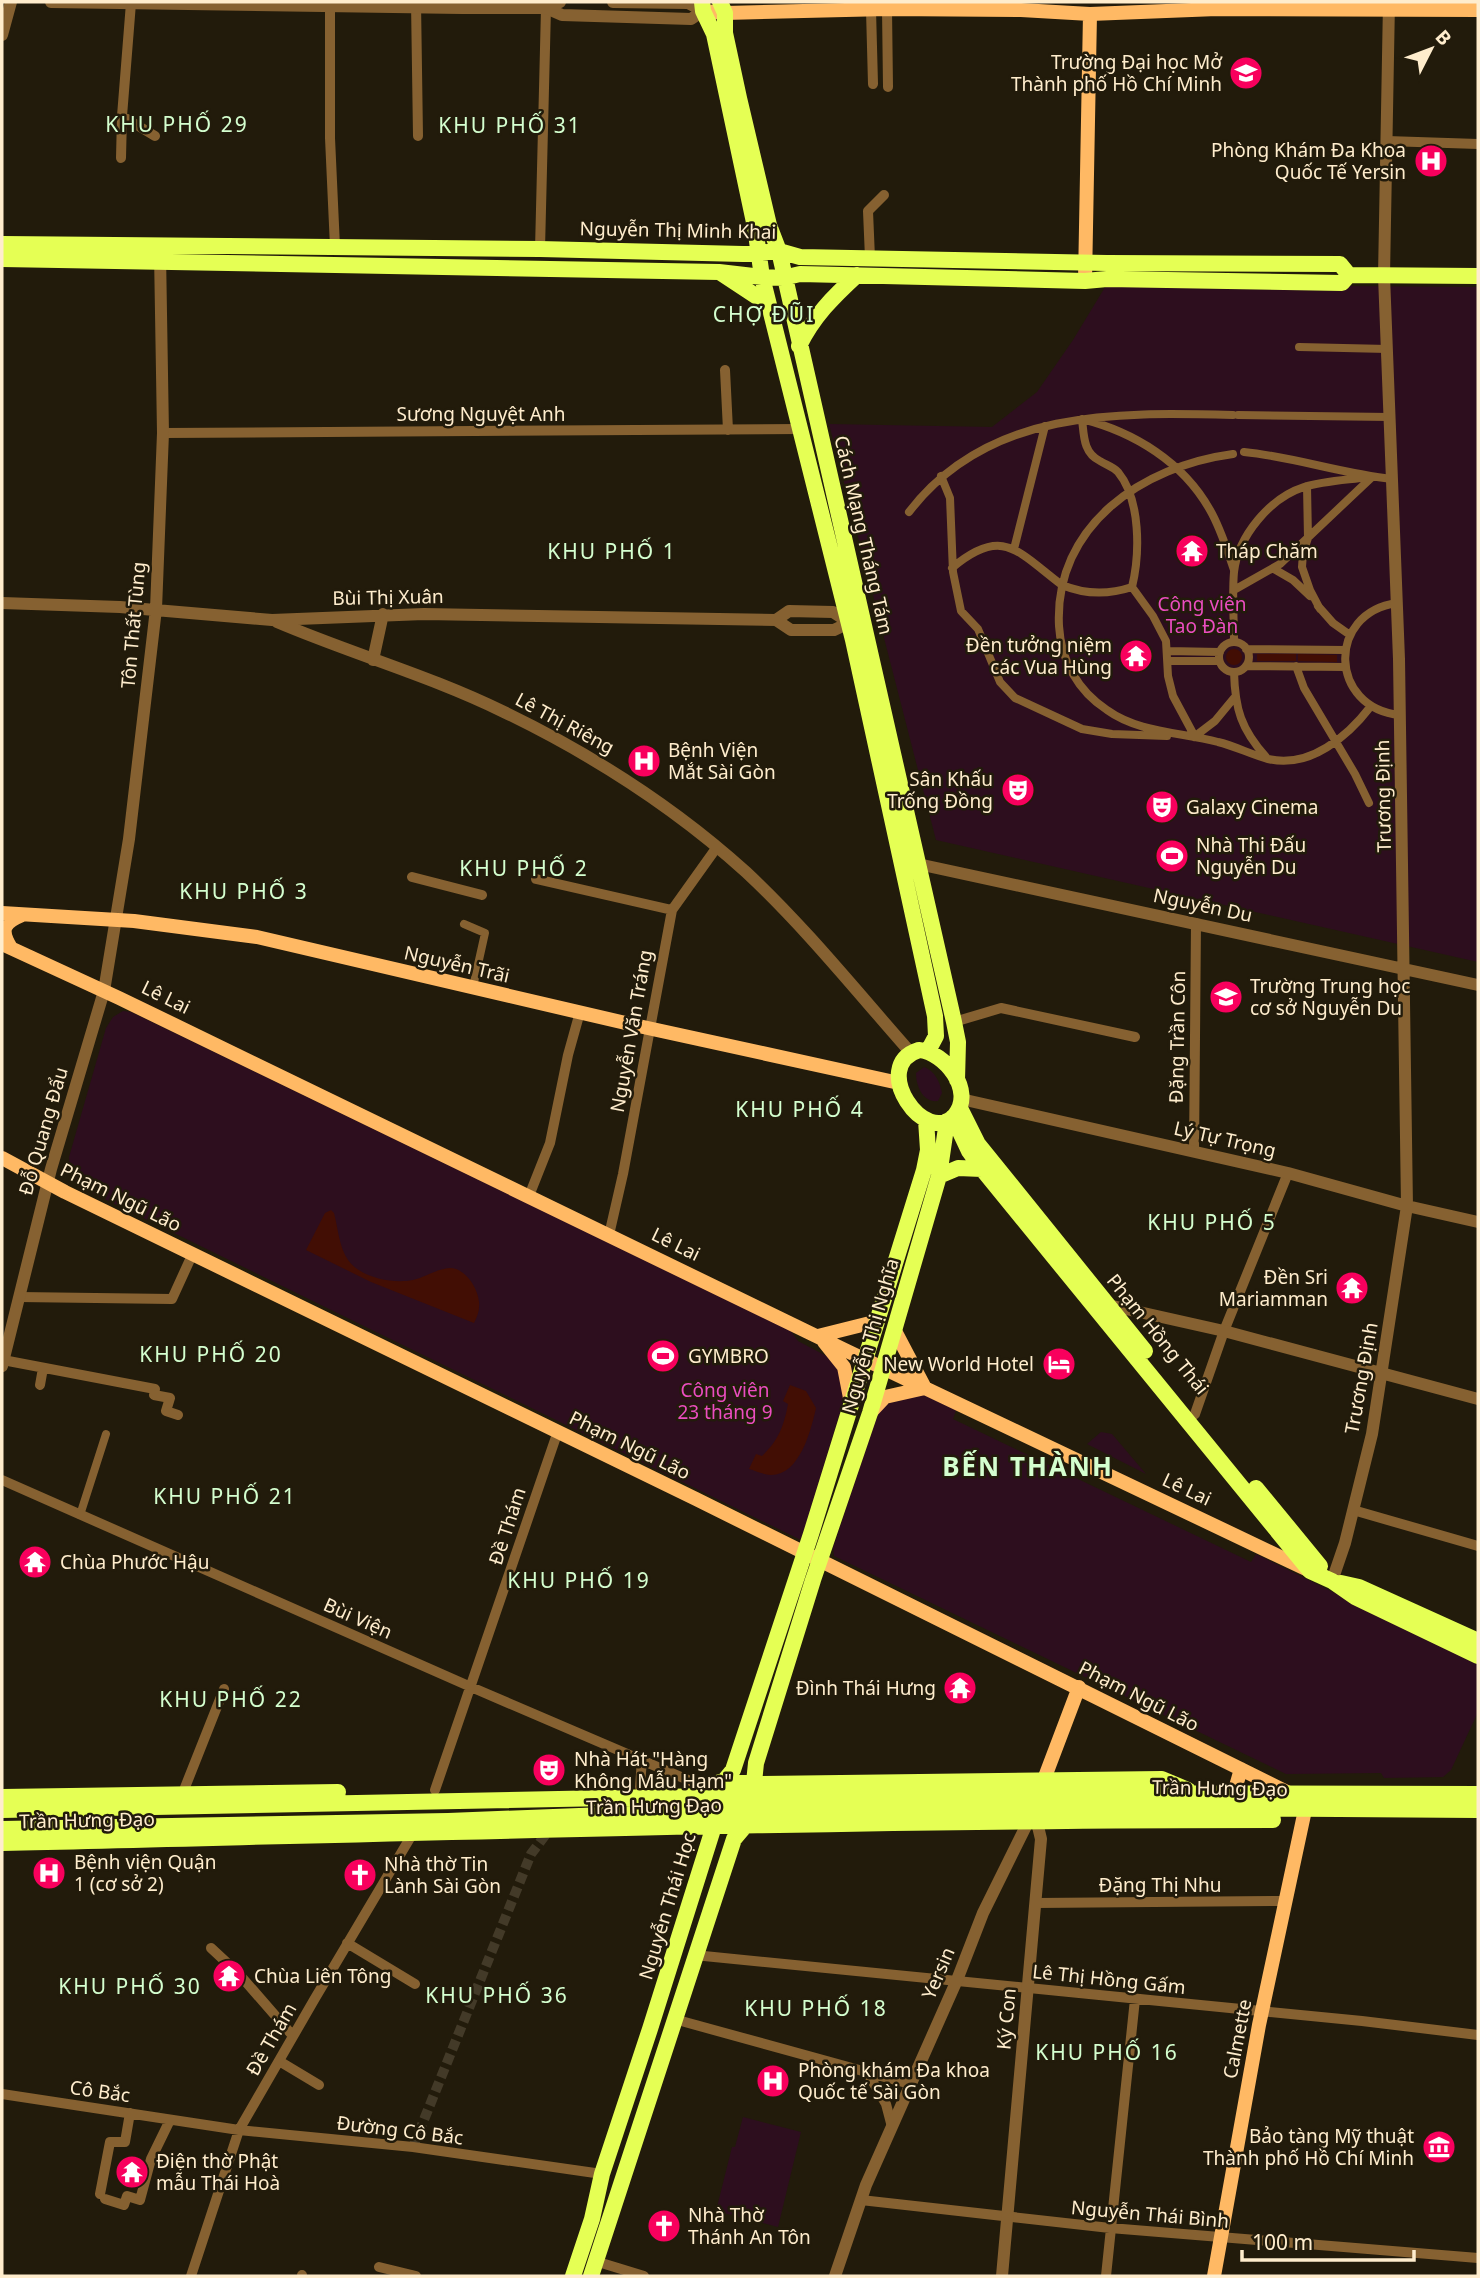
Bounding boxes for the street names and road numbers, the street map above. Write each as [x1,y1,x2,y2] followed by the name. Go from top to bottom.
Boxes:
[579,215,777,245] street label: Nguyễn Thị Minh Khai
[396,401,566,427] street label: Sương Nguyệt Anh
[828,433,900,637] street label: Cách Mạng Tháng Tám
[115,561,151,689] street label: Tôn Thất Tùng
[332,583,444,611] street label: Bùi Thị Xuân
[511,686,619,760] street label: Lê Thị Riêng
[1369,739,1397,853] street label: Trương Định
[1151,882,1255,928] street label: Nguyễn Du
[402,939,512,989] street label: Nguyễn Trãi
[604,948,658,1114] street label: Nguyễn Văn Tráng
[1163,970,1191,1104] street label: Đặng Trần Côn
[137,974,195,1020] street label: Lê Lai
[12,1064,74,1198] street label: Ðỗ Quang Ðẩu
[1171,1115,1279,1163] street label: Lý Tự Trọng
[56,1156,186,1238] street label: Phạm Ngũ Lão
[647,1221,705,1267] street label: Lê Lai
[835,1255,905,1417] street label: Nguyễn Thị Nghĩa
[1101,1268,1215,1400] street label: Phạm Hồng Thái
[1338,1320,1384,1436] street label: Trương Định
[565,1404,695,1486] street label: Phạm Ngũ Lão
[1158,1466,1216,1512] street label: Lê Lai
[482,1484,532,1568] street label: Ðề Thám
[320,1591,396,1645] street label: Bùi Viện
[1075,1655,1203,1737] street label: Phạm Ngũ Lão
[1152,1774,1288,1802] street label: Trần Hưng Đạo
[586,1792,722,1820] street label: Trần Hưng Đạo
[19,1806,155,1834] street label: Trần Hưng Đạo
[632,1829,702,1983] street label: Nguyễn Thái Học
[1099,1872,1221,1898] street label: Ðặng Thị Nhu
[915,1943,961,2003] street label: Yersin
[1031,1958,1187,2000] street label: Lê Thị Hồng Gấm
[990,1987,1022,2051] street label: Ký Con
[1217,1997,1257,2081] street label: Calmette
[240,1998,302,2080] street label: Ðề Thám
[68,2074,132,2108] street label: Cô Bắc
[335,2109,465,2151] street label: Đường Cô Bắc
[1070,2194,1230,2234] street label: Nguyễn Thái Bình

